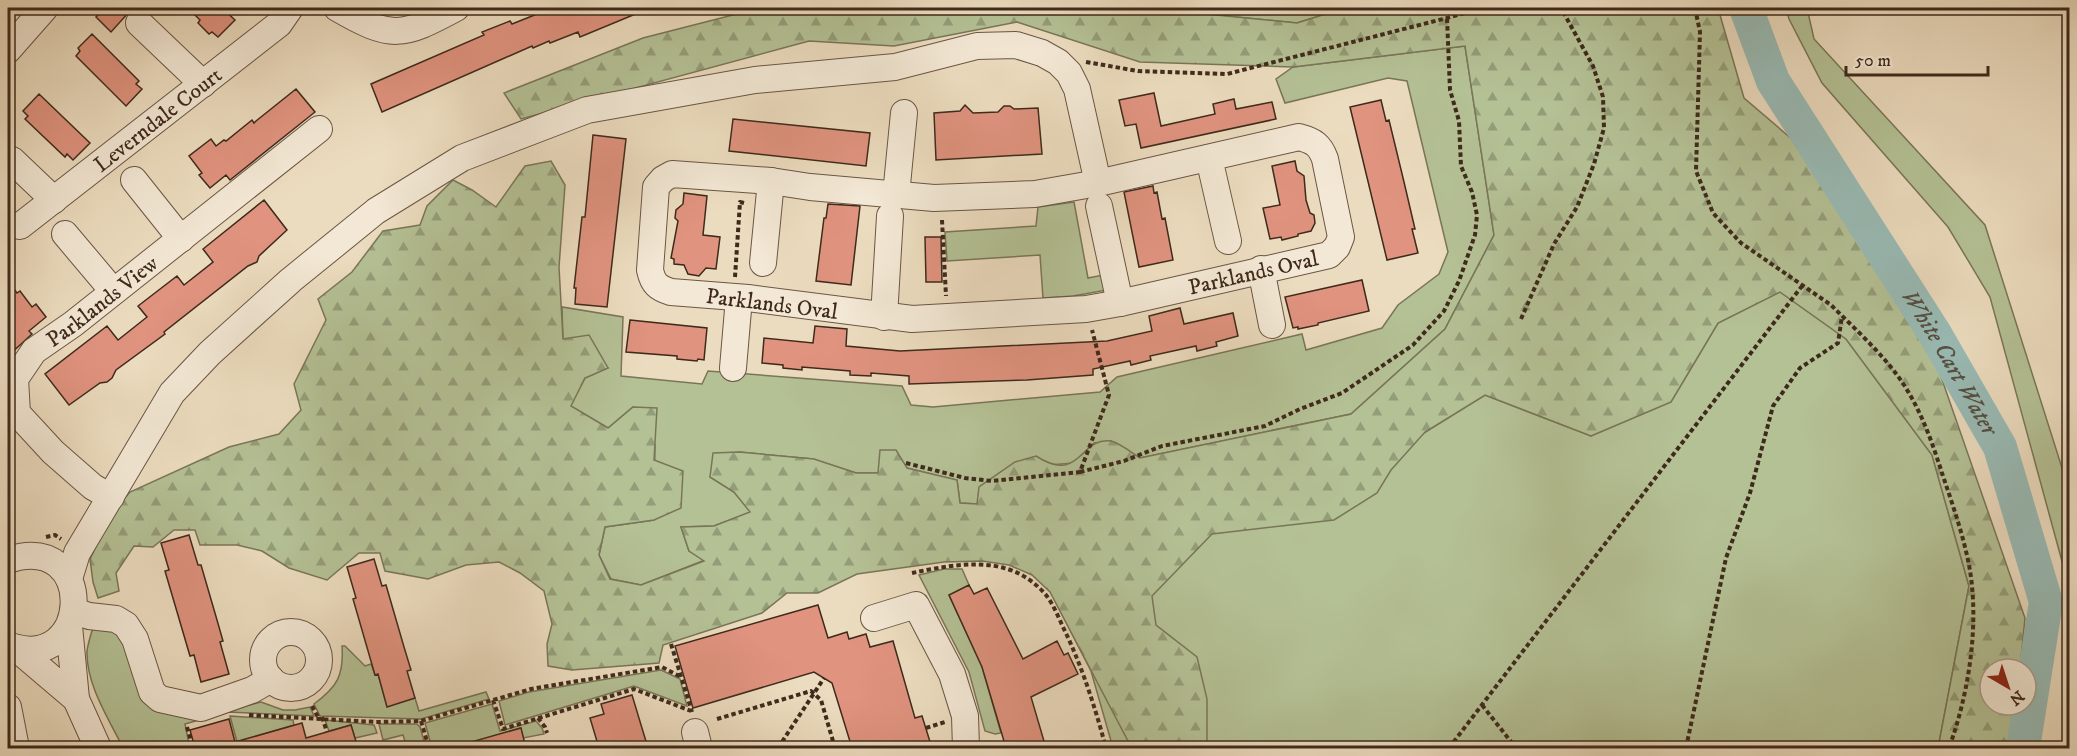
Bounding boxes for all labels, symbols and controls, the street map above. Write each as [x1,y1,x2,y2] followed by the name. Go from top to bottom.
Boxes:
[1846,39,1988,77] scale bar
[1855,50,1891,72] text: 50 m
[89,62,228,179] street label: Leverndale Court
[1186,245,1321,302] street label: Parklands Oval
[41,250,164,354] street label: Parklands View
[704,283,840,326] street label: Parklands Oval
[1894,284,2005,443] water label: White Cart Water
[1978,657,2038,717] north arrow
[2005,686,2028,710] text: N

